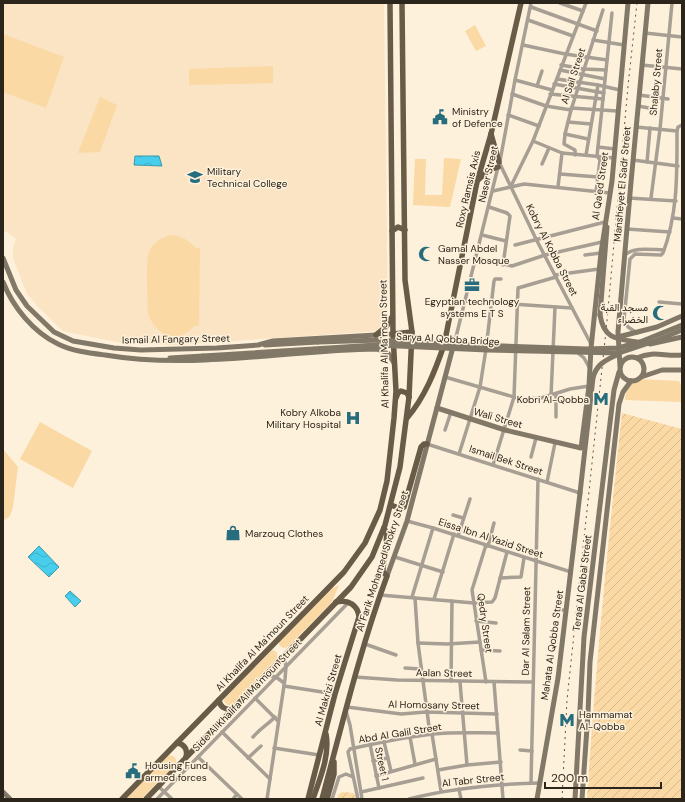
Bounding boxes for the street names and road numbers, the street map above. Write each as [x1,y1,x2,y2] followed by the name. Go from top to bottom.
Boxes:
[558,46,588,106] street label: Al Sail Street
[647,48,665,116] street label: Shalaby Street
[610,126,634,242] street label: Mansheyet El Sadr Street
[475,144,501,204] street label: Naser Street
[453,149,483,229] street label: Roxy Ramsis Axis
[589,151,611,221] street label: Al Qa'ed Street
[523,202,581,298] street label: Kobry Al Kobba Street
[376,279,392,408] street label: Al Khalifa Al Ma'moun Street
[396,330,500,348] street label: Sarya Al Qobba Bridge
[122,332,230,346] street label: Ismail Al Fangary Street
[472,405,524,431] street label: Wali Street
[467,442,545,478] street label: Ismail Bek Street
[353,489,411,633] street label: Al Farik Mohamed Shokry Street
[437,515,545,561] street label: Eissa Ibn Al Yazid Street
[570,534,594,632] street label: Teraa Al Gabal Street
[519,586,533,676] street label: Dar Al Salam Street
[538,589,566,701] street label: Mahata Al Qobba Street
[213,592,311,694] street label: Al Khalifa Al Ma'moun Street
[474,592,496,654] street label: Qedry Street
[190,636,304,754] street label: Side Al Khalifa Al Ma'moun Street
[311,652,345,728] street label: Al Makrizi Street
[416,666,472,680] street label: Aalan Street
[388,698,480,712] street label: Al Homosany Street
[357,720,443,746] street label: Abd Al Galil Street
[372,746,392,782] street label: Street 1
[441,770,505,790] street label: Al Tabr Street

